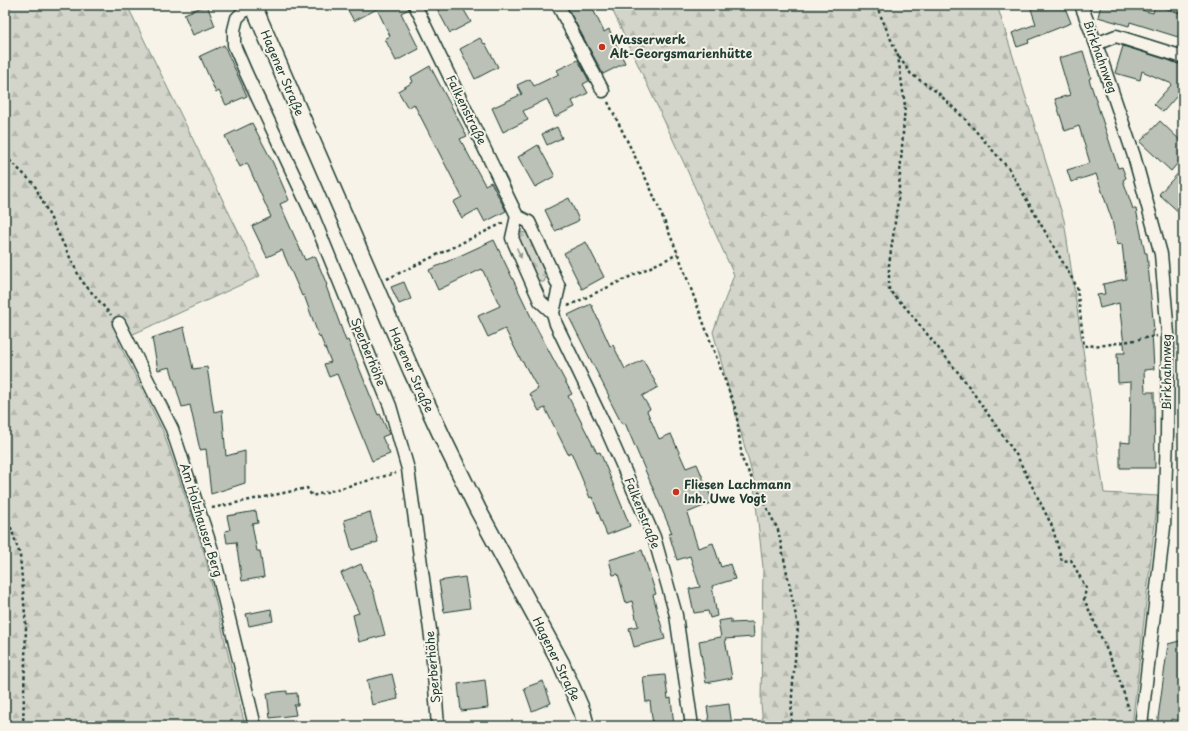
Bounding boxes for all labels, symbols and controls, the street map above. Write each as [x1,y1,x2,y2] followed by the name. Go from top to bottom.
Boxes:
[1079,18,1123,96] street label: Birkhahnweg
[257,27,309,118] street label: Hagener Straße
[610,30,753,62] place label: Wasserwerk Alt-Georgsmarienhütte
[597,42,607,52] marker: Wasserwerk Alt-Georgsmarienhütte
[442,72,492,148] street label: Falkenstraße
[516,247,522,259] one-way arrow
[347,315,391,389] street label: Sperberhöhe
[385,324,439,415] street label: Hagener Straße
[1157,334,1175,410] street label: Birkhahnweg
[176,460,228,579] street label: Am Holzhauser Berg
[620,474,665,551] street label: Falkenstraße
[684,475,791,507] place label: Fliesen Lachmann Inh. Uwe Vogt
[671,487,681,497] marker: Fliesen Lachmann Inh. Uwe Vogt
[529,613,585,704] street label: Hagener Straße
[420,630,444,704] street label: Sperberhöhe

